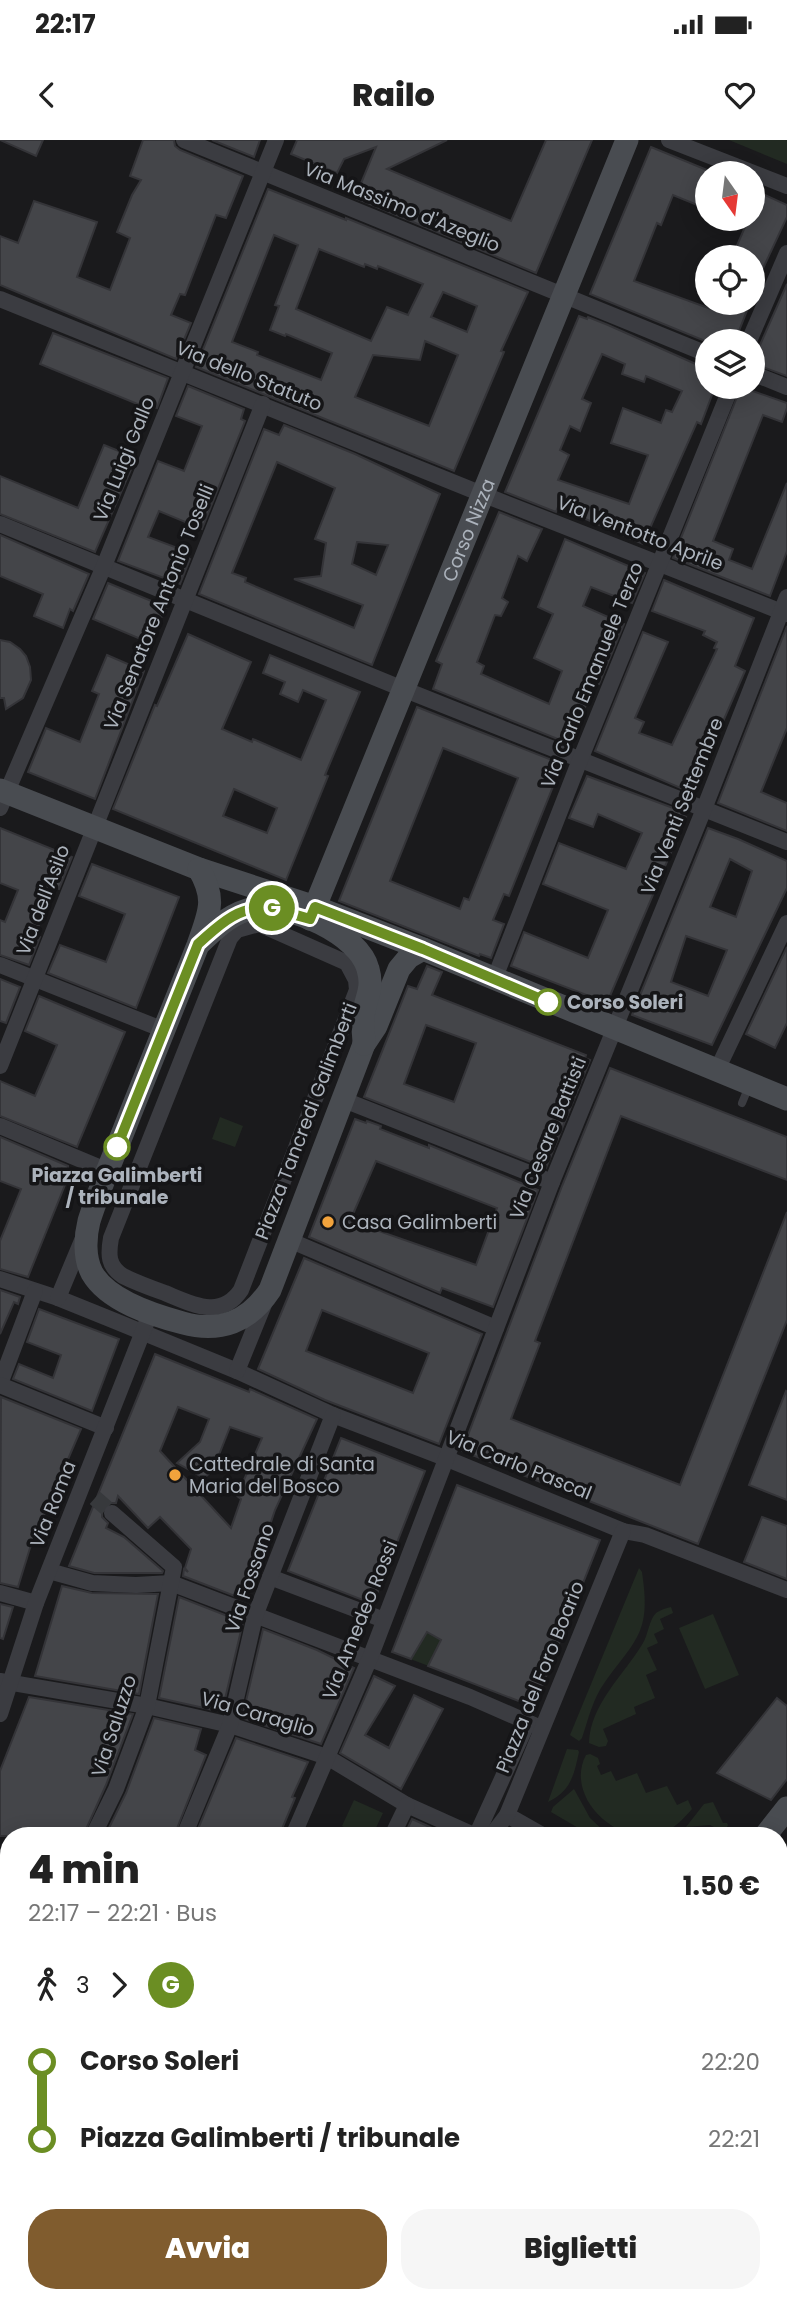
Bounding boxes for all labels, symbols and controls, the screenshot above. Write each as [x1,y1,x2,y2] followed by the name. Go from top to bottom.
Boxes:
[35,6,96,42] text: 22:17
[352,72,435,117] text: Railo
[28,76,66,114] icon: back
[721,76,759,114] icon: heart
[300,155,504,259] street label: Via Massimo d'Azeglio
[695,161,765,231] north arrow
[695,161,765,399] map controls
[695,245,765,315] button: locate
[695,329,765,399] button: layers
[172,334,326,418] street label: Via dello Statuto
[87,393,161,525] street label: Via Luigi Gallo
[435,474,501,586] street label: Corso Nizza
[97,480,221,734] street label: Via Senatore Antonio Toselli
[553,489,727,577] street label: Via Ventotto Aprile
[534,558,650,792] street label: Via Carlo Emanuele Terzo
[634,713,730,899] street label: Via Venti Settembre
[9,841,77,959] street label: Via dell'Asilo
[249,885,295,931] line badge: G
[263,891,281,924] text: G
[535,989,561,1015] marker: Corso Soleri
[567,989,683,1016] place label: Corso Soleri
[248,999,364,1243] street label: Piazza Tancredi Galimberti
[503,1053,593,1223] street label: Via Cesare Battisti
[104,1134,130,1160] marker: Piazza Galimberti / tribunale
[32,1162,202,1211] place label: Piazza Galimberti / tribunale
[342,1209,497,1236] place label: Casa Galimberti
[320,1214,336,1230] marker: Casa Galimberti
[442,1423,596,1507] street label: Via Carlo Pascal
[189,1451,375,1500] place label: Cattedrale di Santa Maria del Bosco
[23,1456,83,1552] street label: Via Roma
[167,1467,183,1483] marker: Cattedrale di Santa Maria del Bosco
[219,1520,281,1636] street label: Via Fossano
[316,1536,404,1704] street label: Via Amedeo Rossi
[489,1577,591,1777] street label: Piazza del Foro Boario
[85,1672,143,1780] street label: Via Saluzzo
[198,1685,318,1743] street label: Via Caraglio
[28,1843,140,1896] text: 4 min
[683,1868,760,1904] text: 1.50 €
[28,1897,217,1929] text: 22:17 – 22:21 · Bus
[28,1966,66,2004] icon: walk
[100,1966,138,2004] icon: forward
[162,1968,180,2001] text: G
[76,1969,90,2001] text: 3
[80,2043,239,2079] text: Corso Soleri
[701,2046,760,2078] text: 22:20
[80,2120,460,2156] text: Piazza Galimberti / tribunale
[708,2123,760,2155] text: 22:21
[28,2209,387,2289] button: Avvia
[401,2209,760,2289] button: Biglietti

